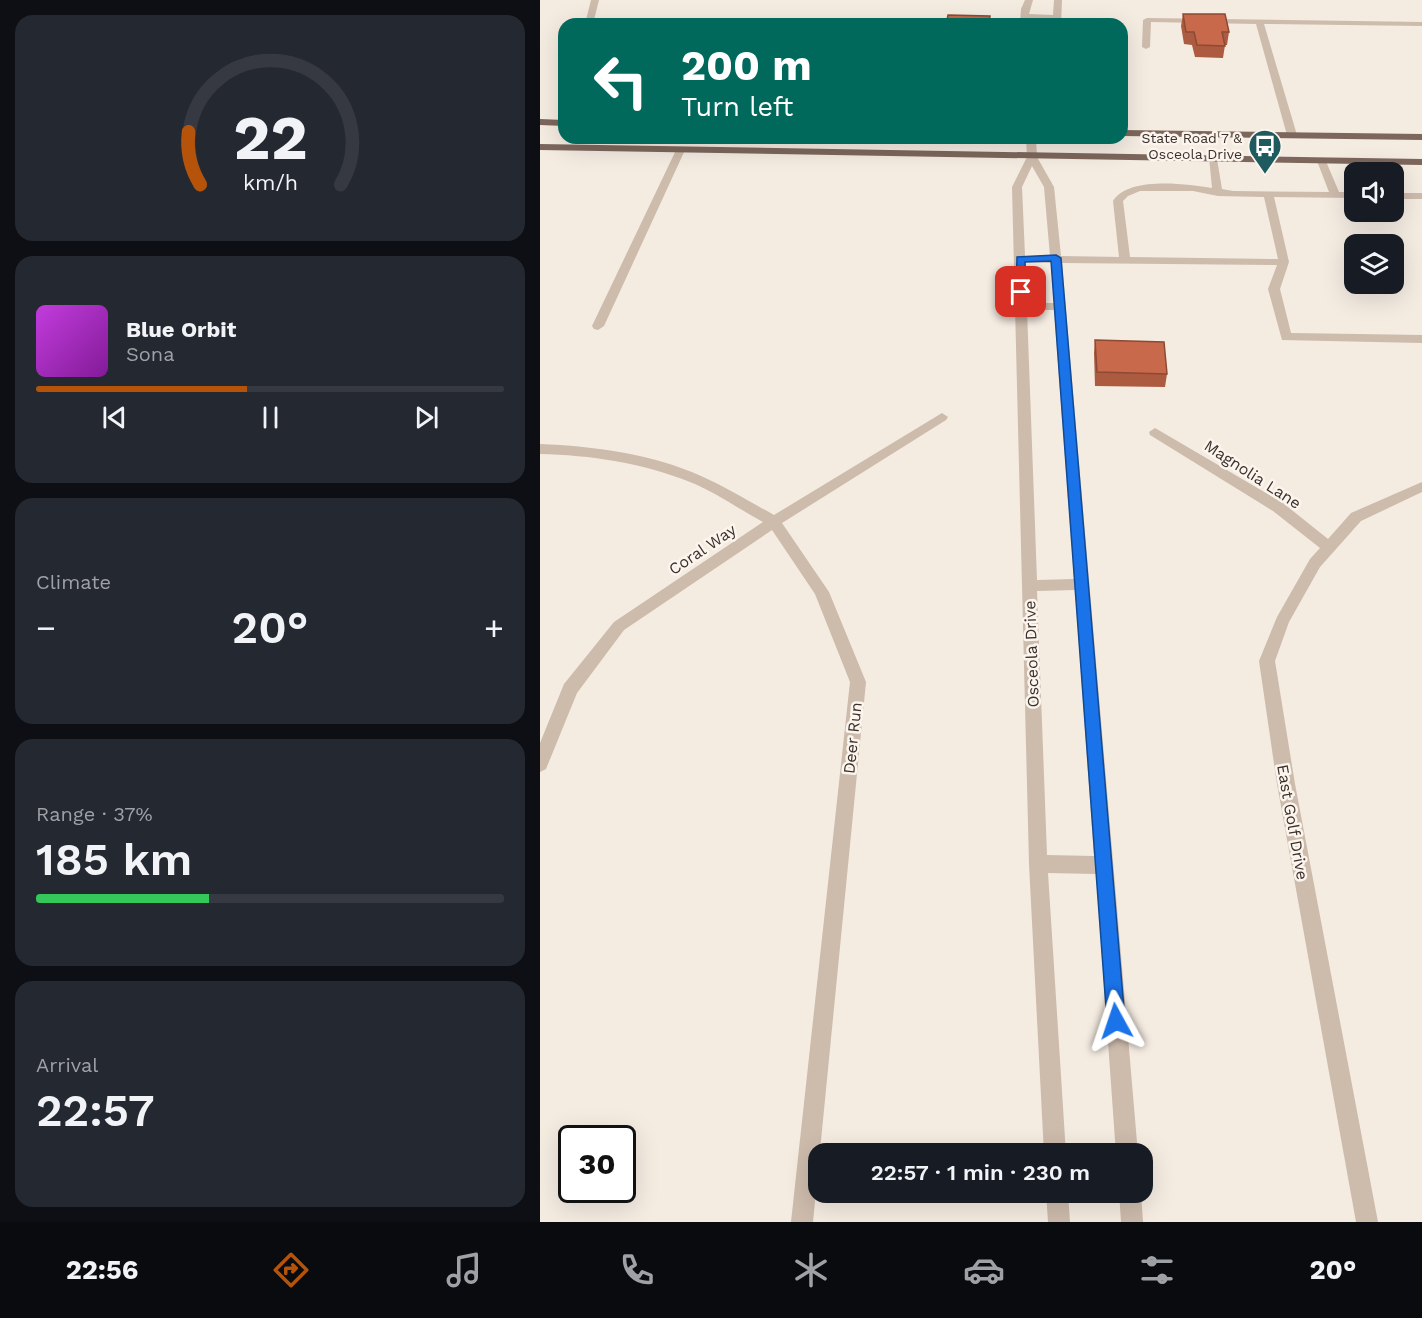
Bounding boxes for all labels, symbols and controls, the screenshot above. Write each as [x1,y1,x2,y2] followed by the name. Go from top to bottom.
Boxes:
[681,41,812,90] text: 200 m
[582,42,660,120] icon: left
[681,91,793,123] text: Turn left
[233,101,307,174] text: 22
[1247,128,1283,175] bus stop icon: State Road 7 & Osceola Drive
[1141,130,1242,162] place label: State Road 7 & Osceola Drive
[1344,162,1404,294] map controls
[1344,162,1404,222] button: sound
[242,171,298,196] text: km/h
[1344,234,1404,294] button: layers
[995,266,1046,317] pin
[1004,275,1037,308] icon: arrive
[126,317,236,342] text: Blue Orbit
[126,342,175,366] text: Sona
[98,401,131,434] icon: previous
[254,401,287,434] icon: pause
[410,401,443,434] icon: next
[1201,436,1305,513] street label: Magnolia Lane
[665,520,740,579] street label: Coral Way
[36,570,111,594] text: Climate
[1020,600,1043,708] street label: Osceola Drive
[232,601,308,654] text: 20°
[36,608,56,647] text: −
[484,608,504,647] text: +
[839,701,866,775] street label: Deer Run
[1273,763,1312,881] street label: East Golf Drive
[36,802,153,826] text: Range · 37%
[36,833,192,886] text: 185 km
[1084,989,1148,1053] position arrow
[36,1053,98,1077] text: Arrival
[36,1084,155,1137] text: 22:57
[558,1125,636,1203] speed limit sign: 30
[871,1160,1090,1185] text: 22:57 · 1 min · 230 m
[270,1249,312,1291] icon: directions
[443,1249,485,1291] icon: music
[616,1249,658,1291] icon: phone
[790,1249,832,1291] icon: climate
[963,1249,1005,1291] icon: car
[1136,1249,1178,1291] icon: filters
[66,1254,138,1286] text: 22:56
[1309,1254,1356,1286] text: 20°

